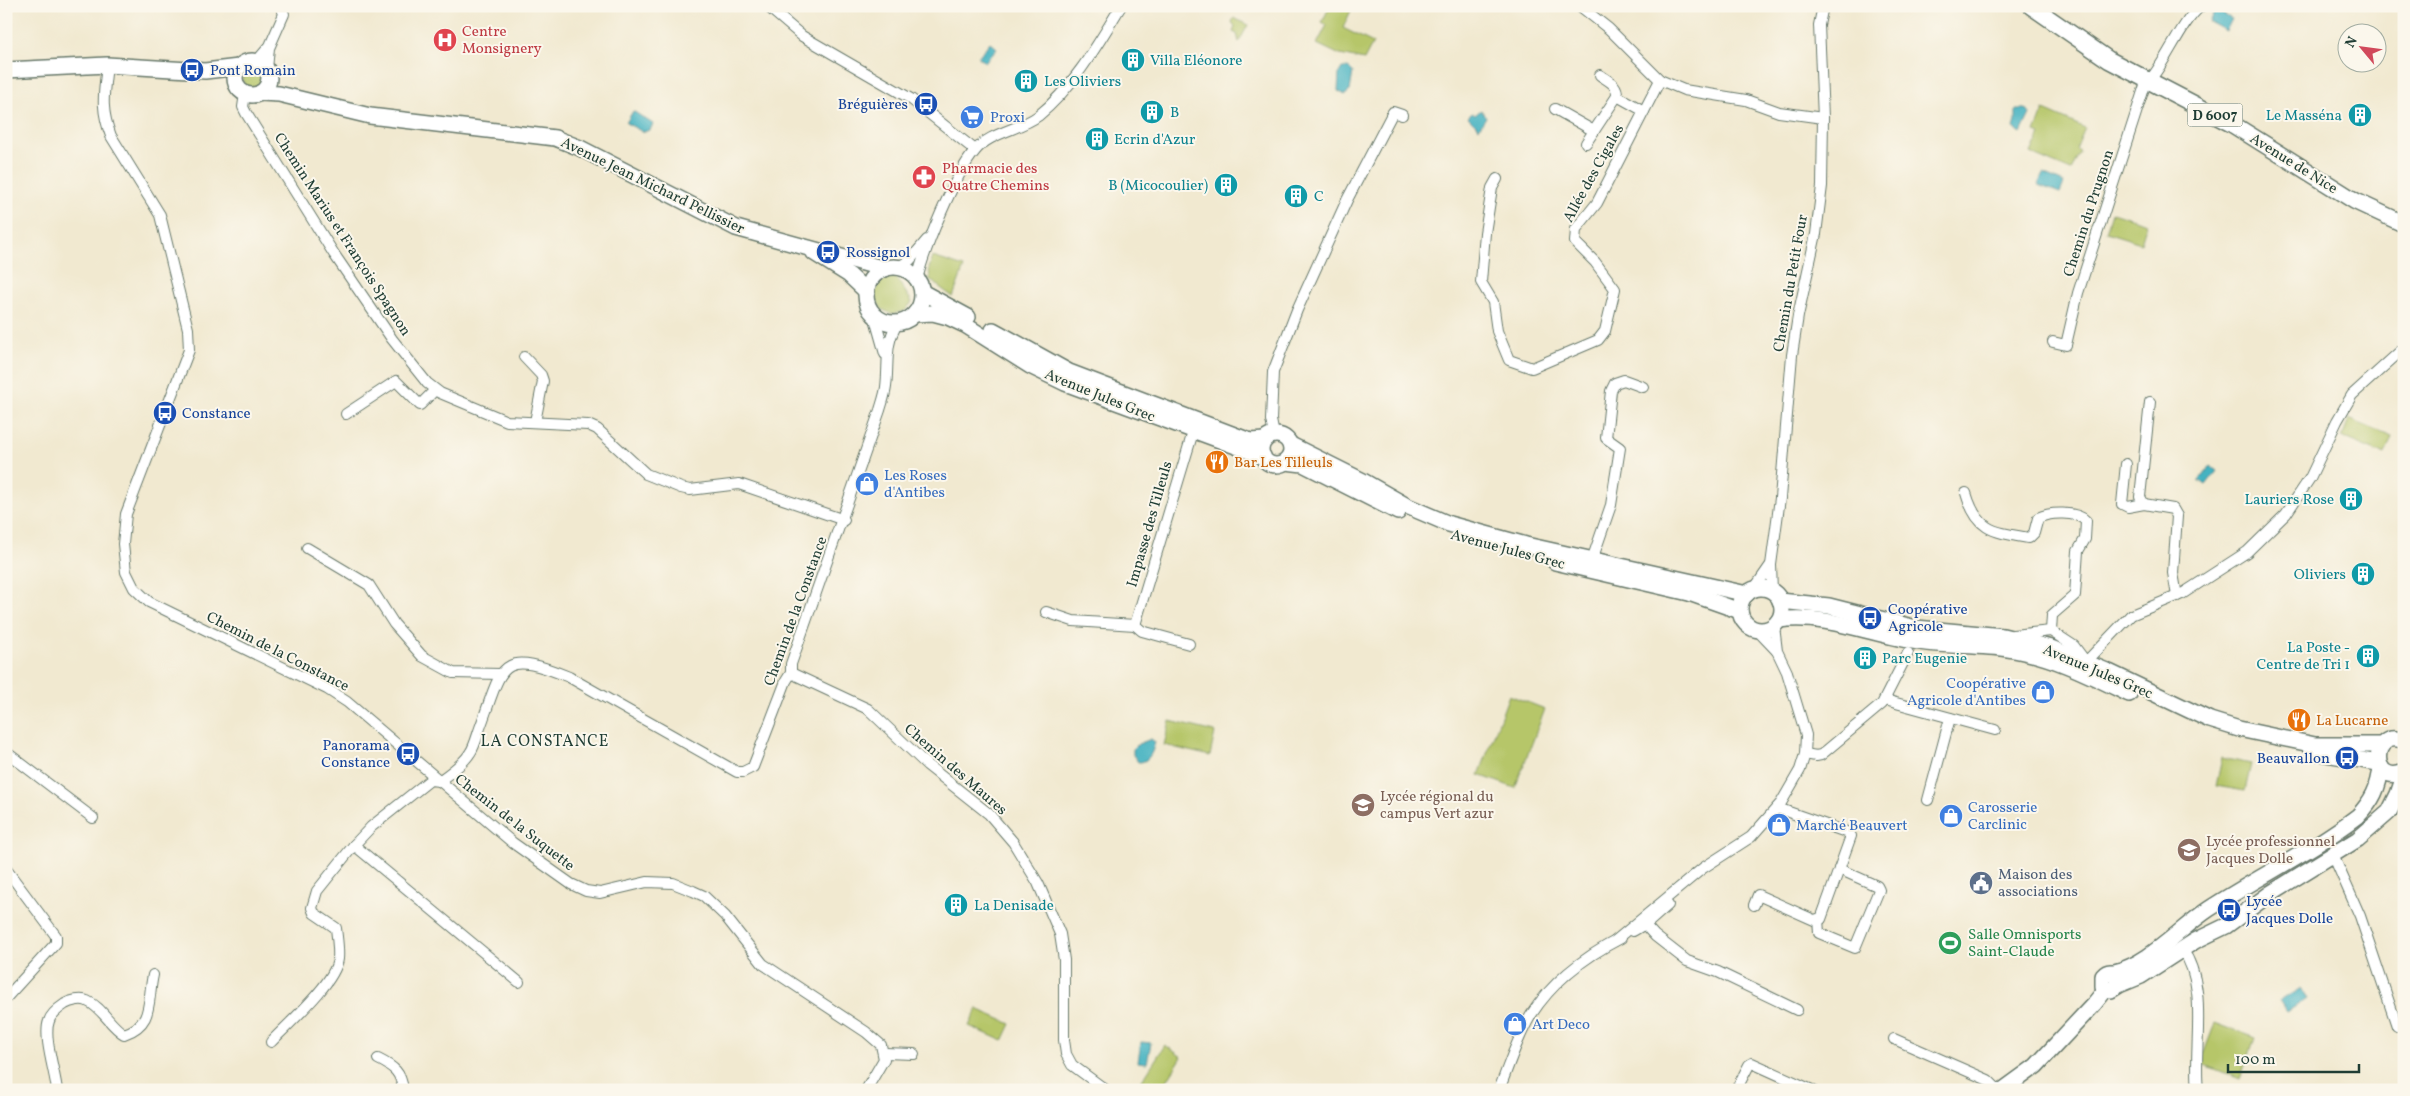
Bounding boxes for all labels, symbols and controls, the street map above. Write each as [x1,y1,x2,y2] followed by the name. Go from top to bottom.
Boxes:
[462,22,542,60] place label: Centre Monsignery
[2338,22,2388,72] north arrow
[432,27,458,53] hospital icon: Centre Monsignery
[2341,33,2363,51] text: N
[1120,47,1146,73] building icon: Villa Eléonore
[1150,51,1242,72] place label: Villa Eléonore
[179,57,205,83] bus stop icon: Pont Romain
[210,61,296,82] place label: Pont Romain
[1013,68,1039,94] building icon: Les Oliviers
[1044,72,1121,93] place label: Les Oliviers
[913,91,939,117] bus stop icon: Bréguières
[838,95,908,116] place label: Bréguières
[1139,99,1165,125] building icon: B
[2347,102,2373,128] building icon: Le Masséna
[1170,103,1179,124] place label: B
[959,104,985,130] supermarket icon: Proxi
[2188,104,2242,126] road number: D 6007
[2266,106,2342,127] place label: Le Masséna
[990,108,1025,129] place label: Proxi
[1559,121,1630,227] street label: Allée des Cigales
[1084,126,1110,152] building icon: Ecrin d'Azur
[268,129,415,340] street label: Chemin Marius et François Spagnon
[2245,129,2341,200] street label: Avenue de Nice
[1114,130,1195,151] place label: Ecrin d'Azur
[557,133,748,240] street label: Avenue Jean Michard Pellissier
[2059,147,2120,280] street label: Chemin du Prugnon
[942,159,1049,197] place label: Pharmacie des Quatre Chemins
[911,164,937,190] pharmacy icon: Pharmacie des Quatre Chemins
[1213,172,1239,198] building icon: B (Micocoulier)
[1108,176,1208,197] place label: B (Micocoulier)
[1283,183,1309,209] building icon: C
[1314,187,1324,208] place label: C
[1769,213,1814,354] street label: Chemin du Petit Four
[815,239,841,265] bus stop icon: Rossignol
[846,243,910,264] place label: Rossignol
[1041,365,1158,428] street label: Avenue Jules Grec
[152,400,178,426] bus stop icon: Constance
[182,404,251,425] place label: Constance
[1204,449,1230,475] restaurant icon: Bar Les Tilleuls
[1234,453,1333,474] place label: Bar Les Tilleuls
[1122,459,1178,590] street label: Impasse des Tilleuls
[884,466,947,504] place label: Les Roses d'Antibes
[854,471,880,497] shop icon: Les Roses d'Antibes
[2338,486,2364,512] building icon: Lauriers Rose
[2245,490,2334,511] place label: Lauriers Rose
[1448,525,1567,576] street label: Avenue Jules Grec
[760,534,833,689] street label: Chemin de la Constance
[2350,561,2376,587] building icon: Oliviers
[2294,565,2346,586] place label: Oliviers
[1888,600,1968,638] place label: Coopérative Agricole
[1857,605,1883,631] bus stop icon: Coopérative Agricole
[202,607,352,698] street label: Chemin de la Constance
[2257,638,2350,676] place label: La Poste - Centre de Tri 1
[2039,640,2156,705] street label: Avenue Jules Grec
[2355,643,2381,669] building icon: La Poste - Centre de Tri 1
[1852,645,1878,671] building icon: Parc Eugenie
[1882,649,1967,670] place label: Parc Eugenie
[1907,674,2026,712] place label: Coopérative Agricole d'Antibes
[2030,679,2056,705] shop icon: Coopérative Agricole d'Antibes
[2286,707,2312,733] restaurant icon: La Lucarne
[2316,711,2388,732] place label: La Lucarne
[899,719,1011,821] street label: Chemin des Maures
[481,731,609,753] district label: LA CONSTANCE
[321,736,390,774] place label: Panorama Constance
[395,741,421,767] bus stop icon: Panorama Constance
[2334,745,2360,771] bus stop icon: Beauvallon
[2257,749,2330,770] place label: Beauvallon
[450,770,578,877] street label: Chemin de la Suquette
[1380,787,1494,825] place label: Lycée régional du campus Vert azur
[1350,792,1376,818] school or university icon: Lycée régional du campus Vert azur
[1968,798,2037,836] place label: Carosserie Carclinic
[1938,803,1964,829] shop icon: Carosserie Carclinic
[1766,812,1792,838] shop icon: Marché Beauvert
[1796,816,1907,837] place label: Marché Beauvert
[2206,832,2335,870] place label: Lycée professionnel Jacques Dolle
[2176,837,2202,863] school or university icon: Lycée professionnel Jacques Dolle
[1998,865,2078,903] place label: Maison des associations
[1968,870,1994,896] public building icon: Maison des associations
[943,892,969,918] building icon: La Denisade
[2246,892,2333,930] place label: Lycée Jacques Dolle
[974,896,1054,917] place label: La Denisade
[2216,897,2242,923] bus stop icon: Lycée Jacques Dolle
[1968,925,2082,963] place label: Salle Omnisports Saint-Claude
[1937,930,1963,956] sports icon: Salle Omnisports Saint-Claude
[1502,1011,1528,1037] shop icon: Art Deco
[1532,1015,1590,1036] place label: Art Deco
[2228,1041,2359,1073] scale bar
[2235,1050,2275,1071] text: 100 m

